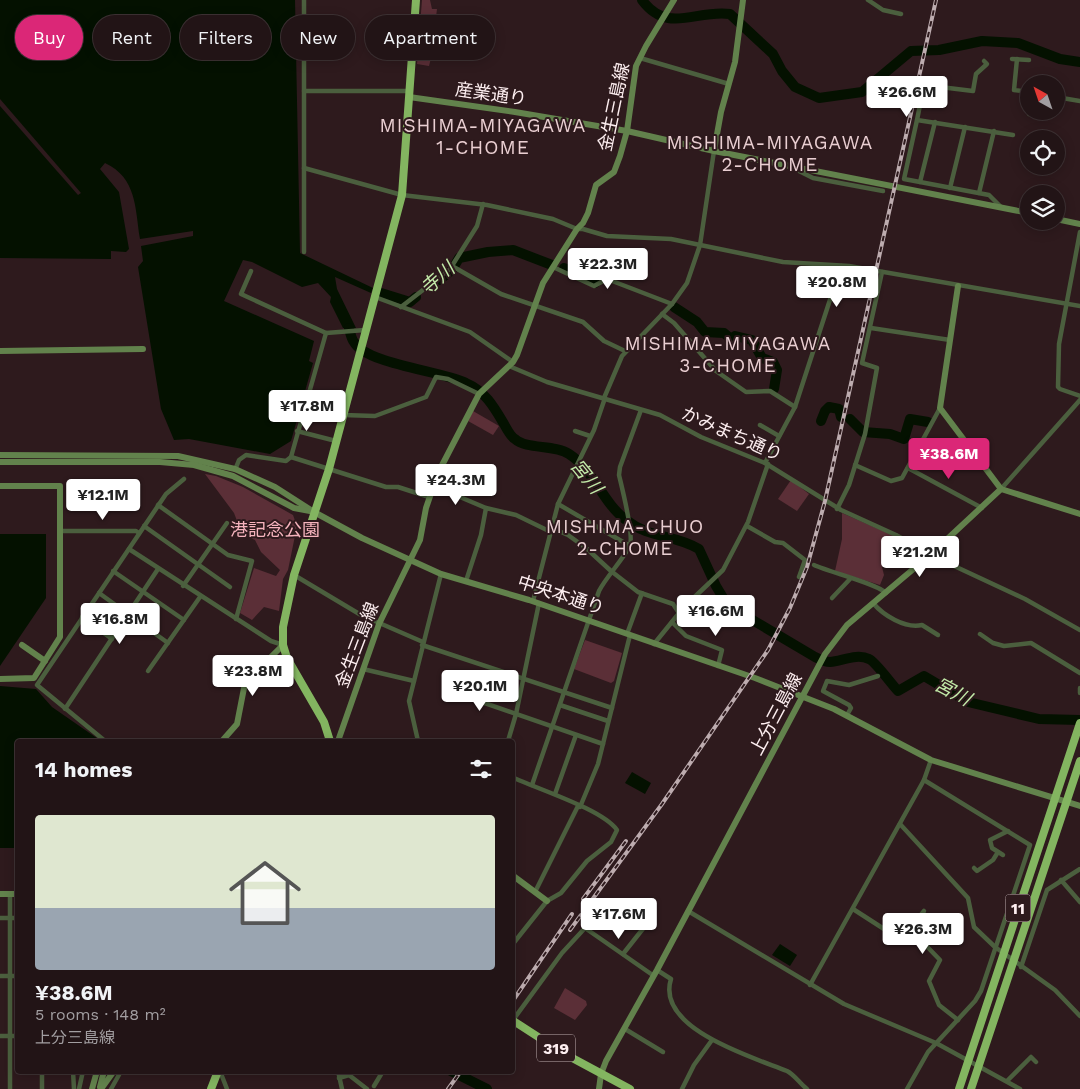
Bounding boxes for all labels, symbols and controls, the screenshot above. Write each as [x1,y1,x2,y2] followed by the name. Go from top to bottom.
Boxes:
[15,15,83,60] chip: Buy
[93,15,170,60] chip: Rent
[180,15,271,60] chip: Filters
[281,15,355,60] chip: New
[365,15,495,60] chip: Apartment
[594,61,633,153] street label: 金生三島線
[1020,75,1065,120] north arrow
[1020,75,1065,230] map controls
[866,76,948,118] pin: ¥26.6M
[454,78,528,109] street label: 産業通り
[877,82,937,101] text: ¥26.6M
[380,114,586,159] district label: MISHIMA-MIYAGAWA 1-CHOME
[1020,130,1065,175] button: locate
[667,131,873,176] district label: MISHIMA-MIYAGAWA 2-CHOME
[1020,185,1065,230] button: layers
[567,248,649,290] pin: ¥22.3M
[579,254,637,273] text: ¥22.3M
[416,256,461,300] water label: 寺川
[796,266,878,308] pin: ¥20.8M
[807,272,867,291] text: ¥20.8M
[625,332,831,377] district label: MISHIMA-MIYAGAWA 3-CHOME
[266,390,348,432] pin: ¥17.8M
[280,396,334,415] text: ¥17.8M
[679,402,786,465] street label: かみまち通り
[908,438,990,480] pin: ¥38.6M
[919,444,979,463] text: ¥38.6M
[566,454,609,500] water label: 宮川
[415,464,497,506] pin: ¥24.3M
[427,470,485,489] text: ¥24.3M
[62,478,144,521] pin: ¥12.1M
[77,485,129,504] text: ¥12.1M
[546,515,704,560] district label: MISHIMA-CHUO 2-CHOME
[230,519,320,540] park label: 港記念公園
[879,536,961,578] pin: ¥21.2M
[892,542,948,561] text: ¥21.2M
[515,571,607,618] street label: 中央本通り
[675,594,757,637] pin: ¥16.6M
[331,599,382,691] street label: 金生三島線
[688,601,744,620] text: ¥16.6M
[79,602,161,645] pin: ¥16.8M
[92,609,148,628] text: ¥16.8M
[212,654,294,697] pin: ¥23.8M
[224,661,282,680] text: ¥23.8M
[745,669,806,758] street label: 上分三島線
[439,670,521,712] pin: ¥20.1M
[931,672,977,711] water label: 宮川
[453,676,507,695] text: ¥20.1M
[467,755,495,783] icon: filters
[35,757,132,782] text: 14 homes
[220,848,310,938] icon: home
[1006,894,1030,921] road number: 11
[578,898,660,940] pin: ¥17.6M
[592,904,646,923] text: ¥17.6M
[882,912,964,955] pin: ¥26.3M
[894,919,952,938] text: ¥26.3M
[35,980,113,1005] text: ¥38.6M
[35,1005,166,1024] text: 5 rooms · 148 m²
[35,1028,115,1047] text: 上分三島線
[537,1034,575,1062] road number: 319

